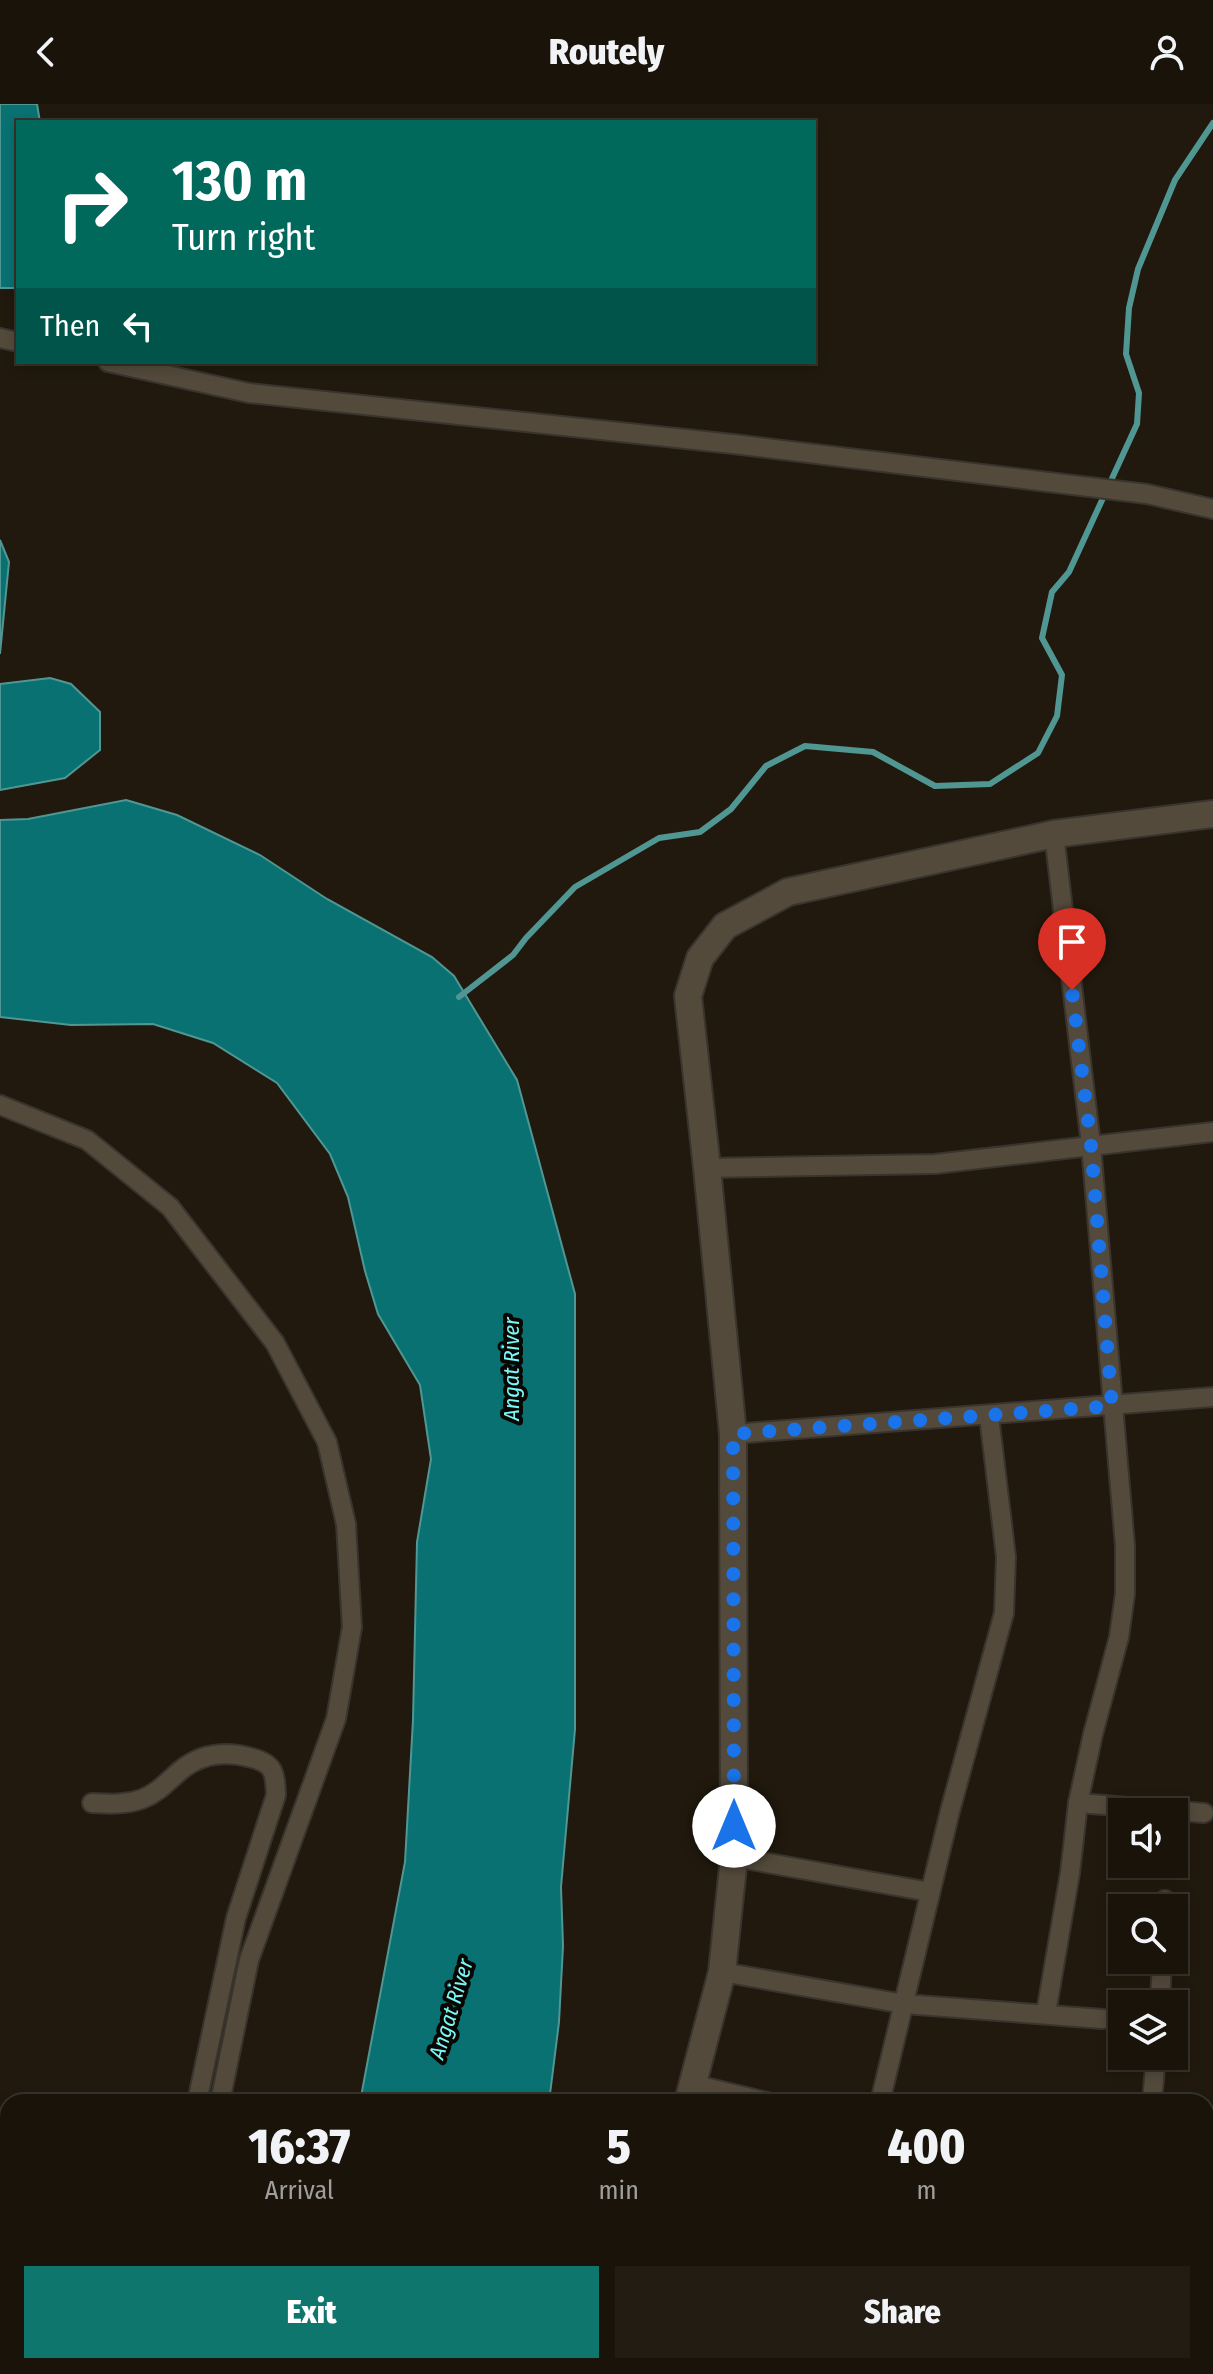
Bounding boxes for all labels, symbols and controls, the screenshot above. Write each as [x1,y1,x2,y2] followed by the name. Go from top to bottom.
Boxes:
[24,30,68,74] icon: back
[549,30,664,74] text: Routely
[1145,30,1189,74] icon: person
[172,148,307,215] text: 130 m
[40,152,144,256] icon: right
[172,216,315,260] text: Turn right
[116,304,160,348] icon: left
[40,308,100,344] text: Then
[1038,908,1106,990] pin
[1050,920,1094,964] icon: arrive
[498,1316,525,1422] water label: Angat River
[692,1784,776,1868] position arrow
[1108,1798,1188,2070] map controls
[1108,1798,1188,1878] button: sound
[1108,1894,1188,1974] button: search
[423,1954,479,2063] water label: Angat River
[1108,1990,1188,2070] button: layers
[248,2118,350,2176] text: 16:37
[607,2118,631,2176] text: 5
[887,2118,966,2176] text: 400
[265,2175,334,2206] text: Arrival
[599,2175,639,2206] text: min
[916,2175,936,2206] text: m
[24,2266,599,2358] button: Exit
[615,2266,1190,2358] button: Share

